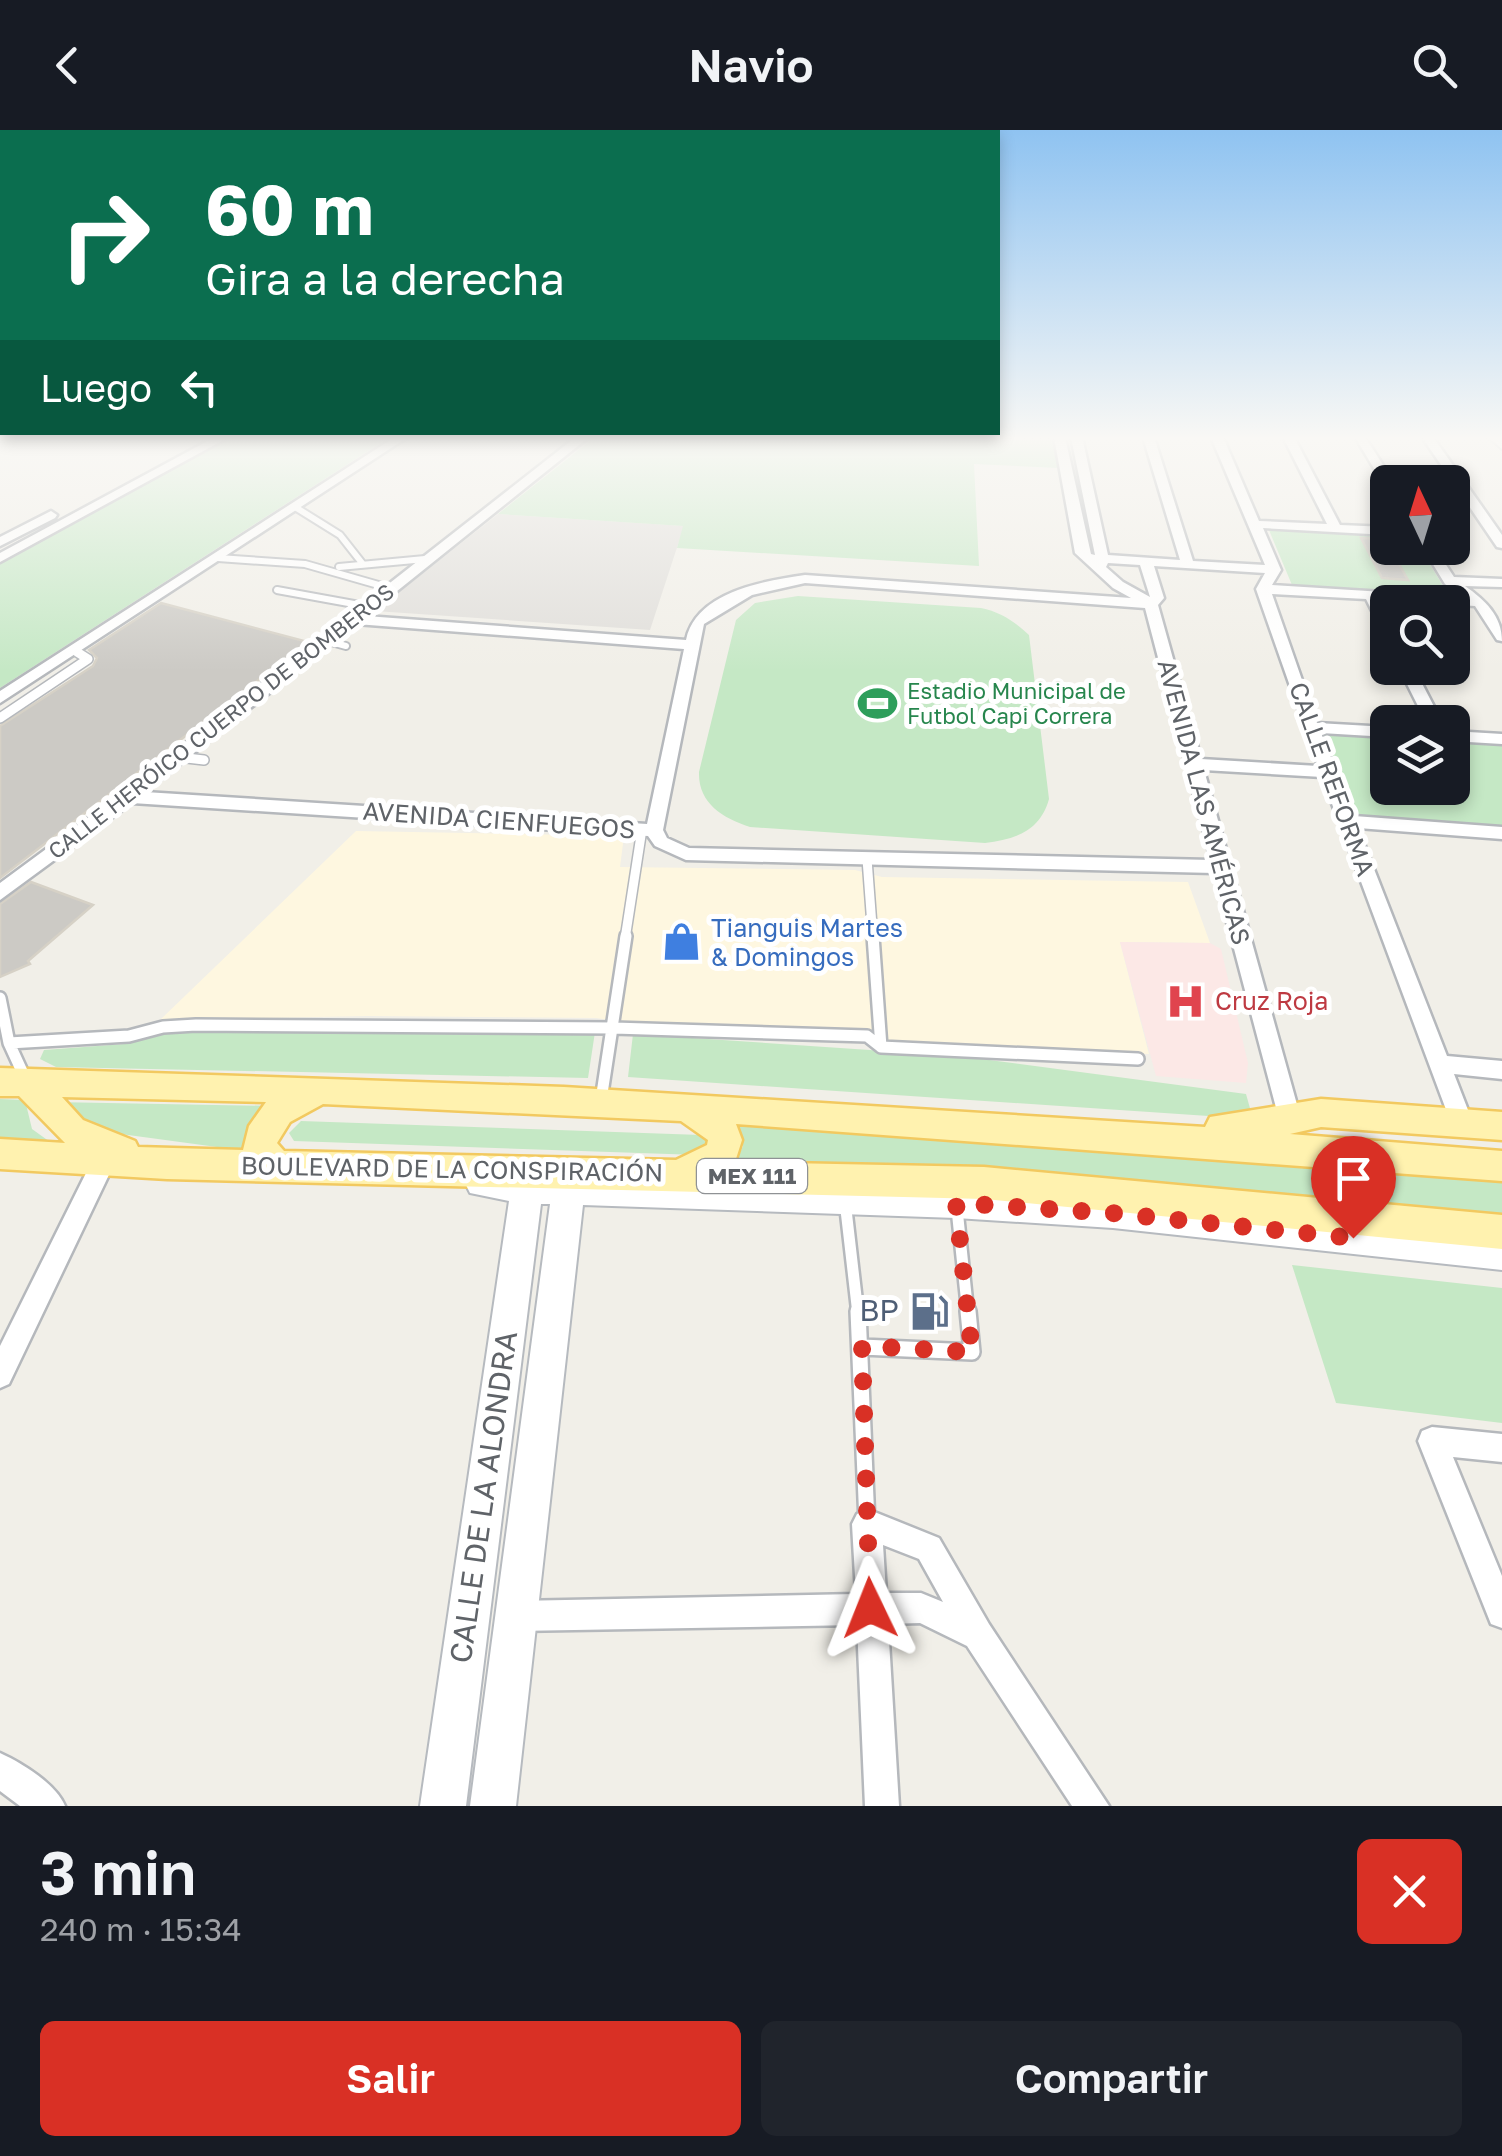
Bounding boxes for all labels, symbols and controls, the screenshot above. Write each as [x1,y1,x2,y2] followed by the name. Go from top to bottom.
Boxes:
[40,38,95,93] icon: back
[689,38,813,92] text: Navio
[1407,38,1462,93] icon: search
[205,166,374,250] text: 60 m
[40,170,170,300] icon: right
[205,251,565,305] text: Gira a la derecha
[172,360,227,415] icon: left
[40,365,152,410] text: Luego
[1370,465,1470,565] north arrow
[1370,465,1470,805] map controls
[42,577,399,864] street label: CALLE HERÓICO CUERPO DE BOMBEROS
[1370,585,1470,685] button: search
[1151,656,1258,948] street label: AVENIDA LAS AMÉRICAS
[907,677,1126,729] place label: Estadio Municipal de Futbol Capi Correra
[1283,678,1382,880] street label: CALLE REFORMA
[856,683,898,725] sports icon: Estadio Municipal de Futbol Capi Correra
[1370,705,1470,805] button: layers
[362,795,636,844] street label: AVENIDA CIENFUEGOS
[711,912,903,972] place label: Tianguis Martes & Domingos
[660,921,702,963] shop icon: Tianguis Martes & Domingos
[1164,980,1206,1022] hospital icon: Cruz Roja
[1215,985,1328,1016] place label: Cruz Roja
[1311,1136,1396,1239] pin
[241,1149,663,1188] street label: BOULEVARD DE LA CONSPIRACIÓN
[1326,1151,1381,1206] icon: arrive
[697,1159,807,1193] road number: MEX 111
[908,1290,950,1332] fuel station icon: BP
[859,1292,899,1328] place label: BP
[442,1329,524,1665] street label: CALLE DE LA ALONDRA
[818,1556,922,1660] position arrow
[40,1836,196,1908] text: 3 min
[1357,1839,1462,1944] button: close
[40,1910,242,1948] text: 240 m · 15:34
[40,2021,741,2136] button: Salir
[761,2021,1462,2136] button: Compartir

